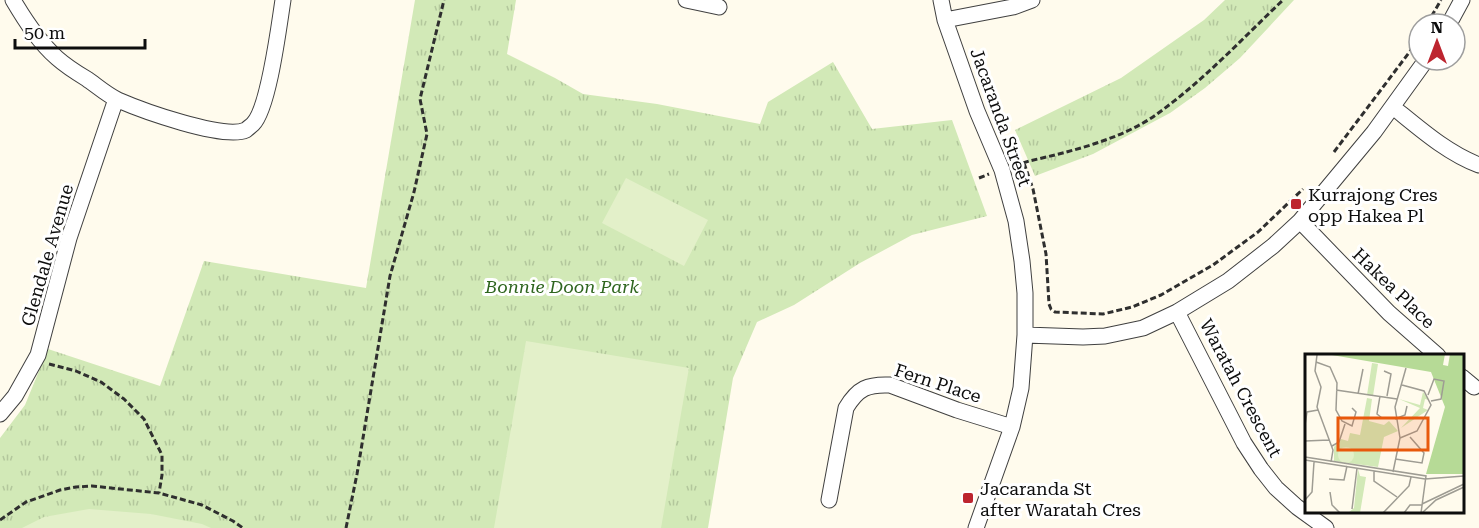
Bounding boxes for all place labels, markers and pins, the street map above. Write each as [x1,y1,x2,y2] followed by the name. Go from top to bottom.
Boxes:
[1308,184,1438,226] place label: Kurrajong Cres opp Hakea Pl
[1289,197,1303,211] marker: Kurrajong Cres opp Hakea Pl
[980,478,1141,520] place label: Jacaranda St after Waratah Cres
[961,491,975,505] marker: Jacaranda St after Waratah Cres

